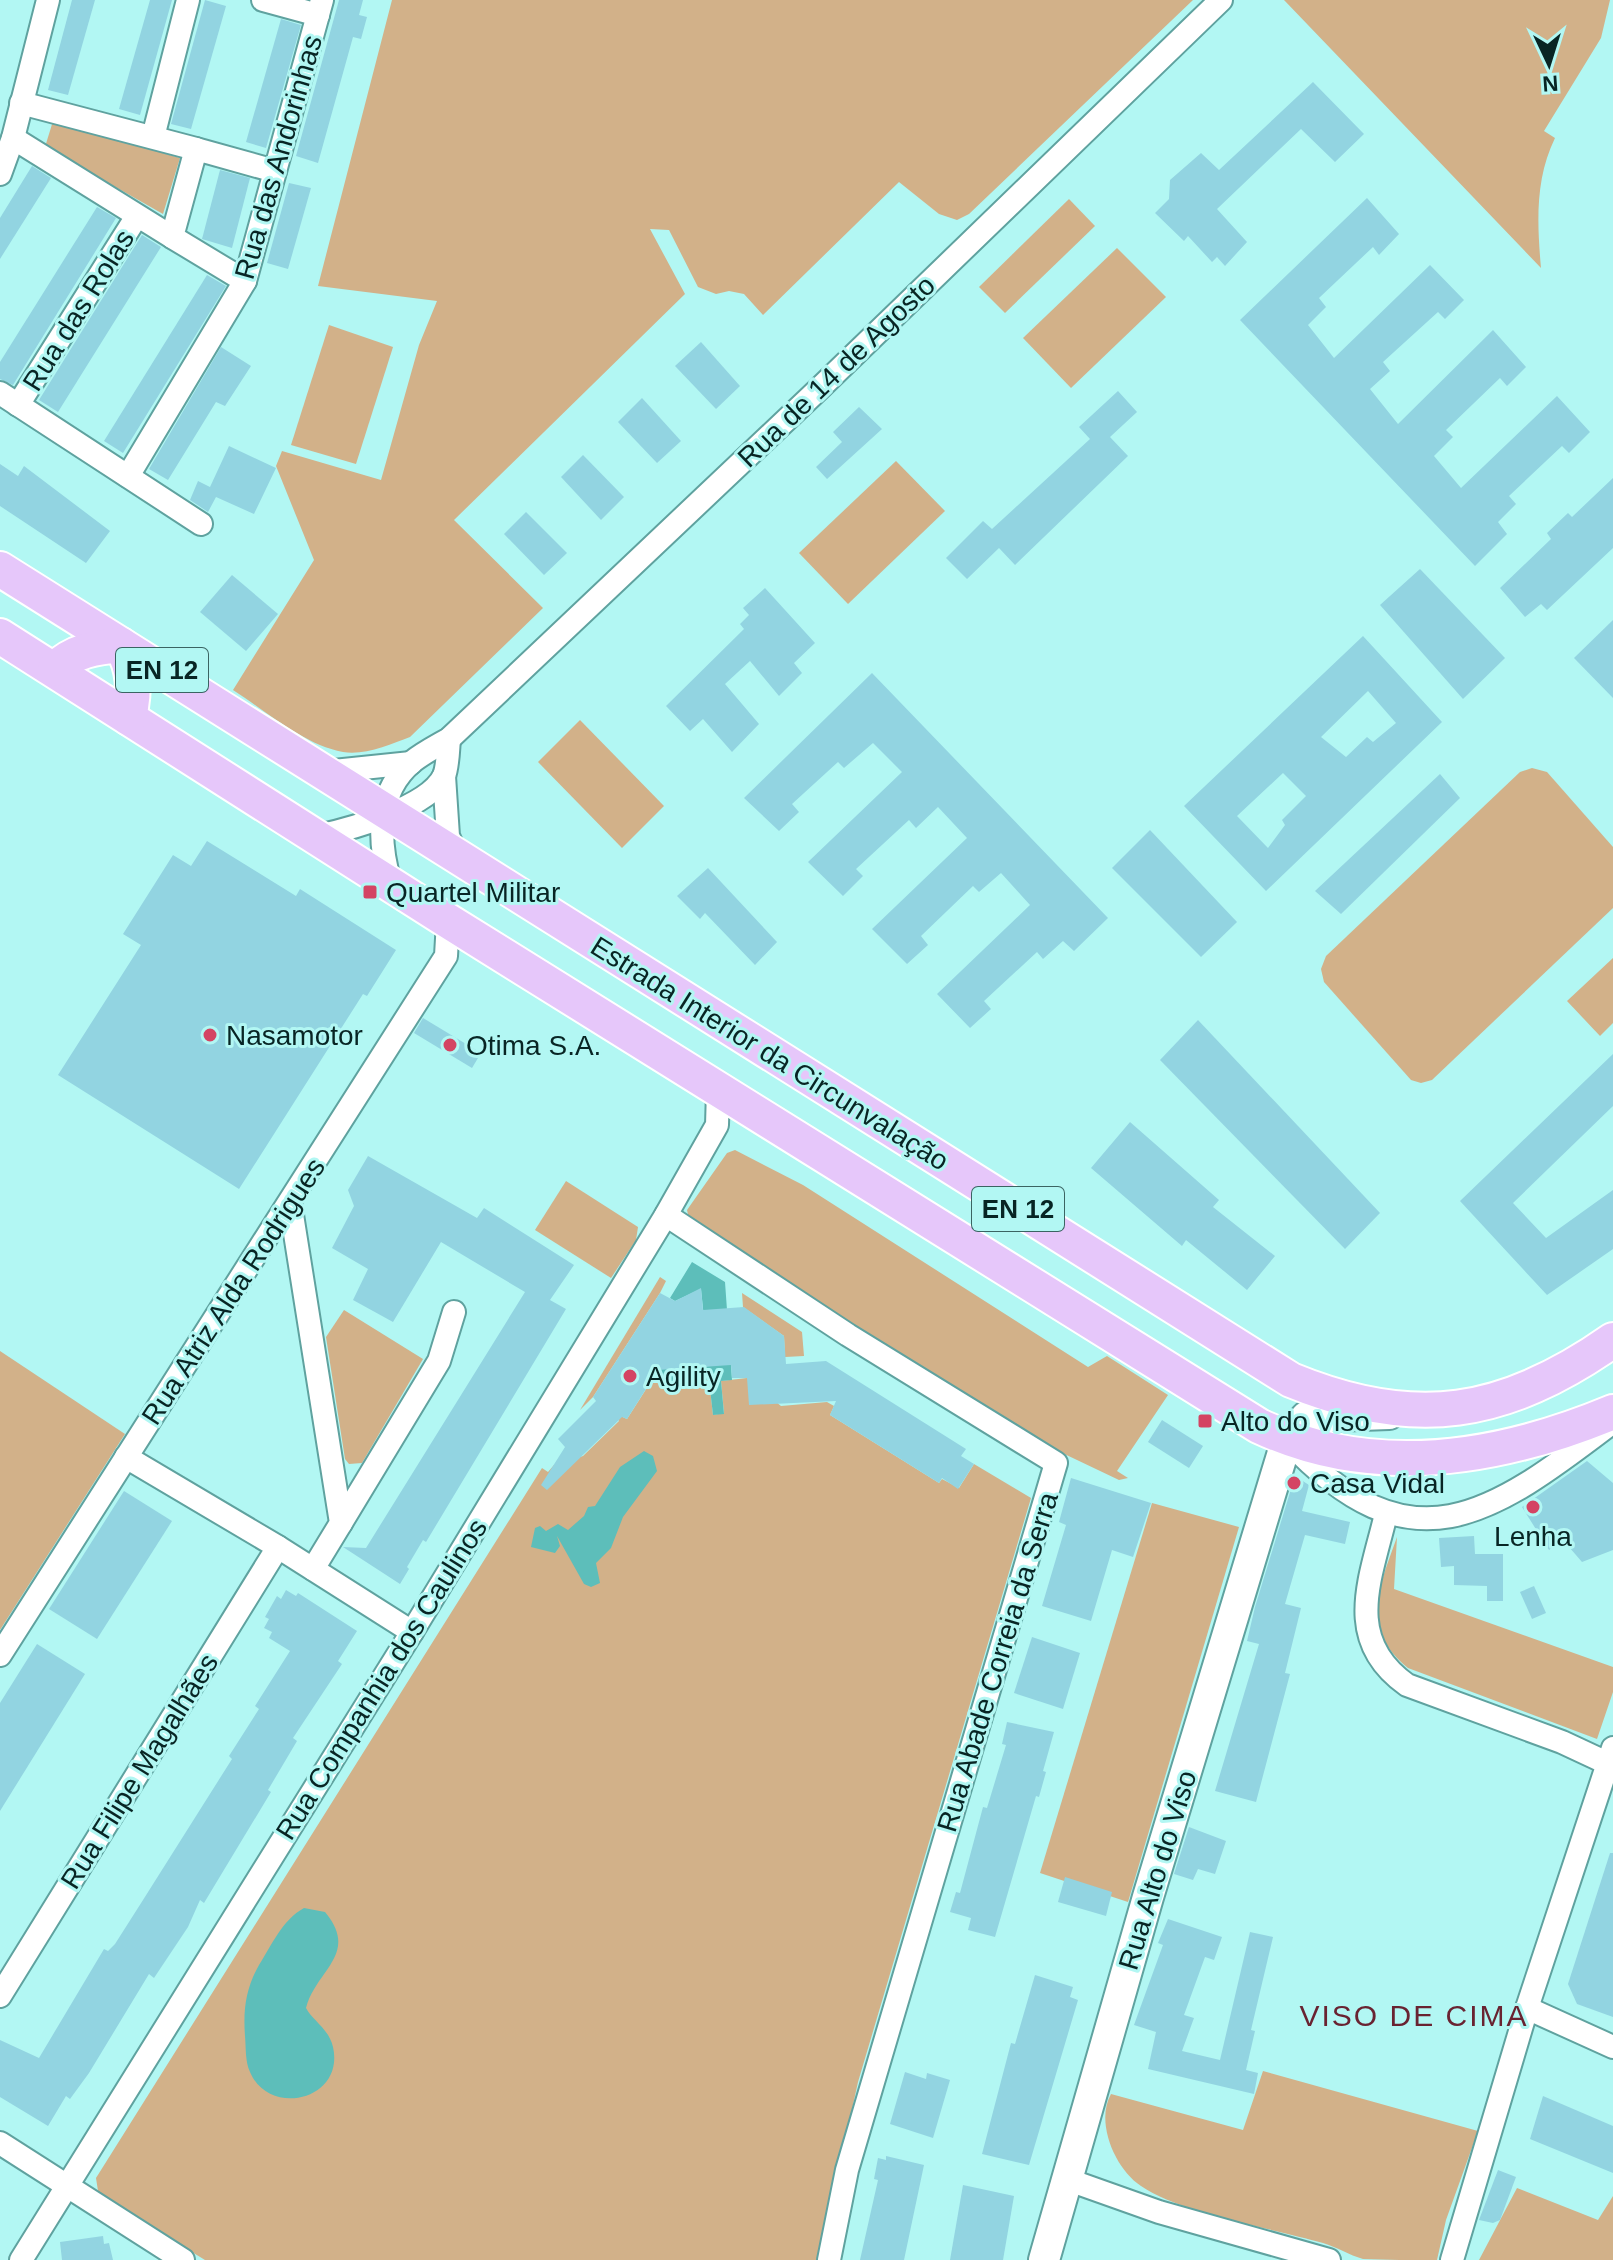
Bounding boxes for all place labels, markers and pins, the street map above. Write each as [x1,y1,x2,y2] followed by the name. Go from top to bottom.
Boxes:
[386,877,560,908] place label: Quartel Militar
[361,883,379,901] marker: Quartel Militar
[226,1020,363,1051] place label: Nasamotor
[201,1026,219,1044] marker: Nasamotor
[466,1030,601,1061] place label: Otima S.A.
[441,1036,459,1054] marker: Otima S.A.
[646,1361,721,1392] place label: Agility
[621,1367,639,1385] marker: Agility
[1221,1406,1370,1437] place label: Alto do Viso
[1196,1412,1214,1430] marker: Alto do Viso
[1310,1468,1445,1499] place label: Casa Vidal
[1285,1474,1303,1492] marker: Casa Vidal
[1524,1498,1542,1516] marker: Lenha
[1494,1521,1572,1552] place label: Lenha

